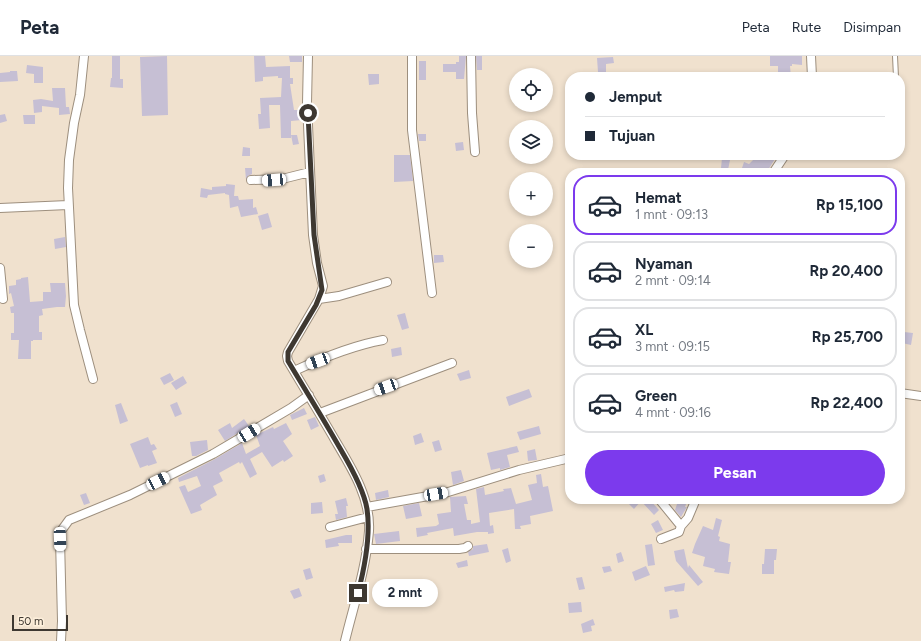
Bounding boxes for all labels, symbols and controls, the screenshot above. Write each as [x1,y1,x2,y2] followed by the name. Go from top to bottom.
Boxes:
[20,16,59,39] text: Peta
[742,19,770,36] text: Peta
[792,19,821,36] text: Rute
[843,19,901,36] text: Disimpan
[509,68,553,268] map controls
[509,68,553,112] button: locate
[609,88,662,106] text: Jemput
[299,104,317,122] route start
[509,120,553,164] button: layers
[609,127,655,145] text: Tujuan
[509,172,553,216] button: +
[262,173,286,187] car
[587,187,623,223] icon: car
[635,189,682,207] text: Hemat
[816,196,883,214] text: Rp 15,100
[635,207,708,222] text: 1 mnt · 09:13
[509,224,553,268] button: −
[587,253,623,289] icon: car
[635,255,693,273] text: Nyaman
[810,262,883,280] text: Rp 20,400
[635,273,711,288] text: 2 mnt · 09:14
[587,319,623,355] icon: car
[635,321,653,339] text: XL
[812,328,883,346] text: Rp 25,700
[635,339,710,354] text: 3 mnt · 09:15
[305,351,331,371] car
[373,377,399,397] car
[587,385,623,421] icon: car
[635,387,677,405] text: Green
[811,394,883,412] text: Rp 22,400
[635,405,711,420] text: 4 mnt · 09:16
[236,422,262,444] car
[585,450,885,496] button: Pesan
[145,470,171,492] car
[423,486,449,502] car
[54,527,66,551] car
[372,579,438,607] callout: 2 mnt
[349,584,367,602] route end
[388,585,422,600] text: 2 mnt
[12,613,68,632] scale bar
[18,615,43,628] text: 50 m

